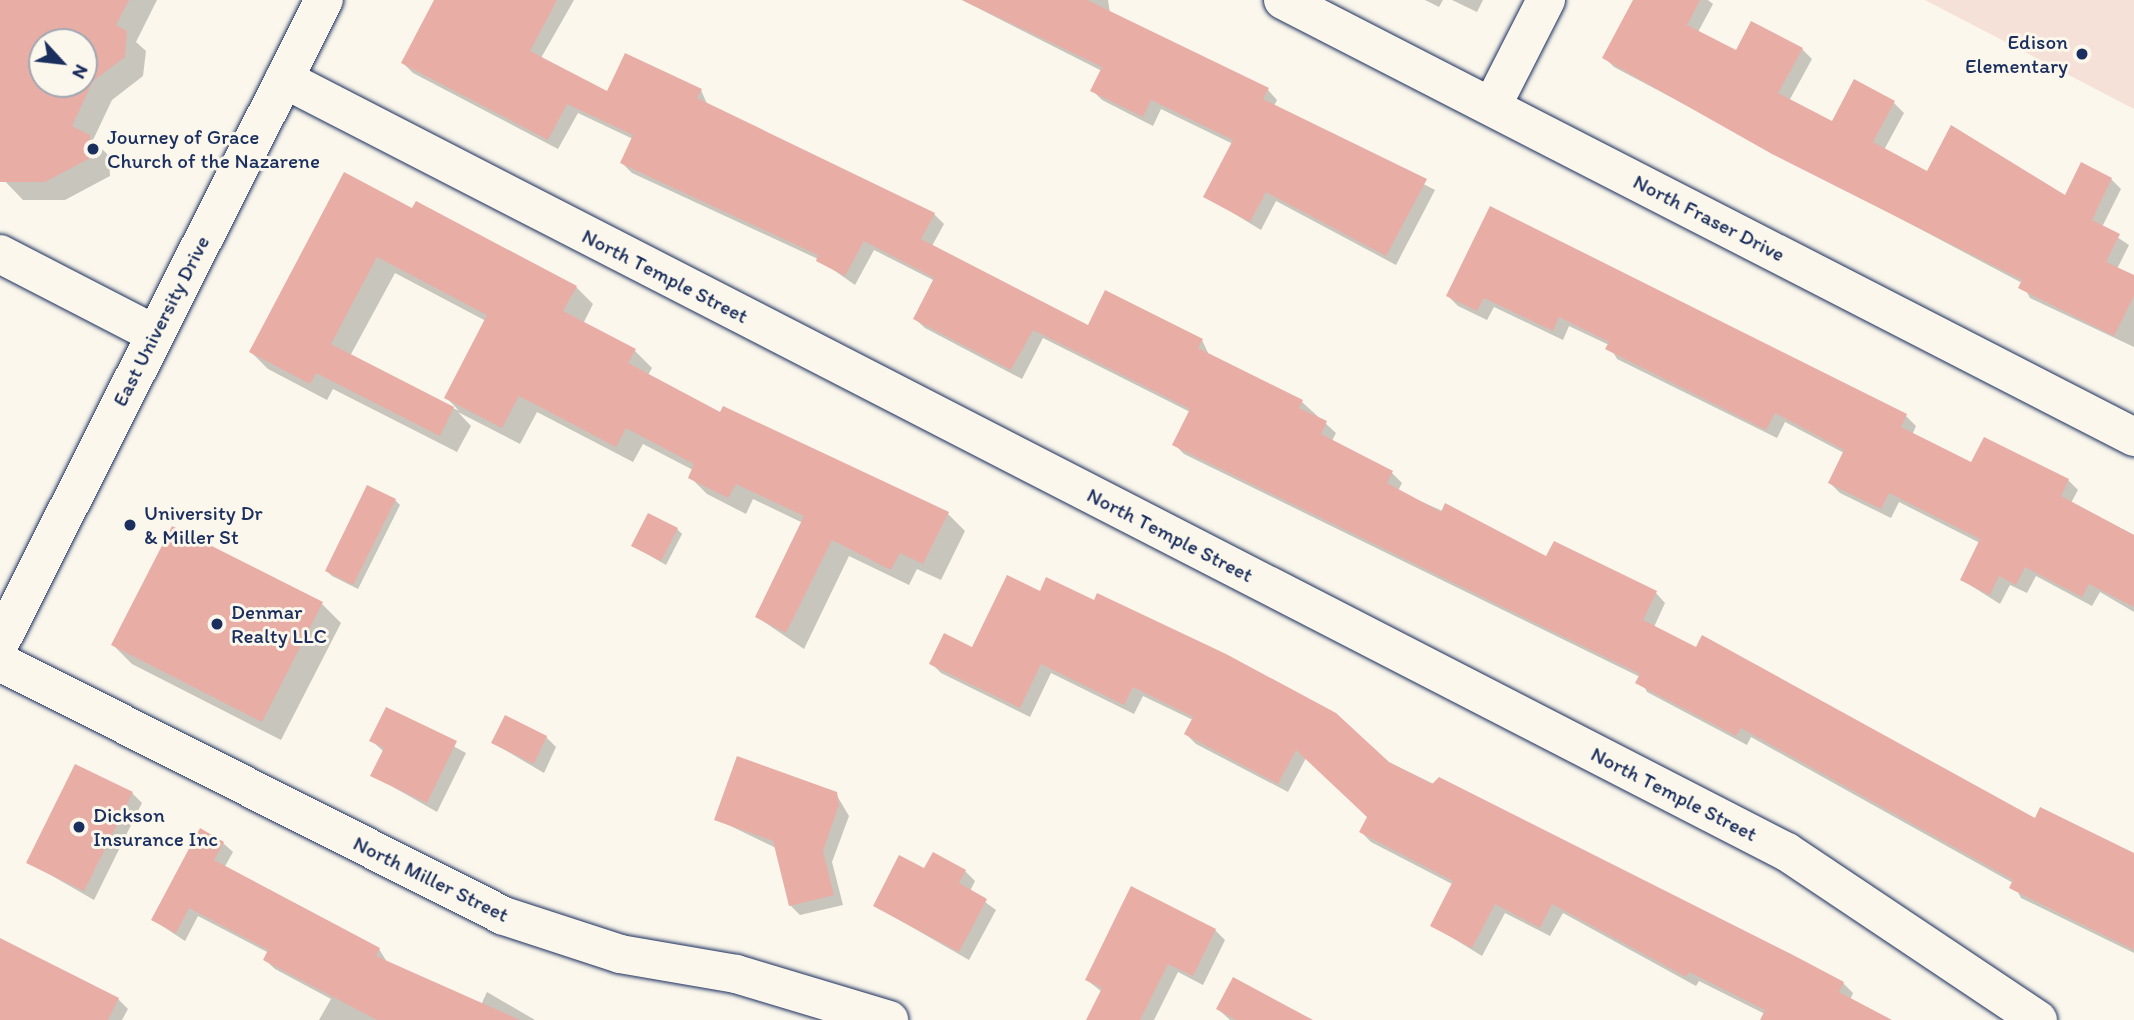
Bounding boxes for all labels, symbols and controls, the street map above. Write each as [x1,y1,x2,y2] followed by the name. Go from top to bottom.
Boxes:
[28,28,98,98] north arrow
[1965,29,2068,79] place label: Edison Elementary
[2074,46,2090,62] marker: Edison Elementary
[67,61,94,83] text: N
[107,124,319,174] place label: Journey of Grace Church of the Nazarene
[85,141,101,157] marker: Journey of Grace Church of the Nazarene
[1629,169,1789,267] street label: North Fraser Drive
[579,224,751,328] street label: North Temple Street
[107,231,215,411] street label: East University Drive
[1084,483,1256,587] street label: North Temple Street
[144,500,263,550] place label: University Dr & Miller St
[122,517,138,533] marker: University Dr & Miller St
[231,599,327,649] place label: Denmar Realty LLC
[209,616,225,632] marker: Denmar Realty LLC
[1588,742,1760,846] street label: North Temple Street
[93,802,218,852] place label: Dickson Insurance Inc
[71,819,87,835] marker: Dickson Insurance Inc
[349,831,513,927] street label: North Miller Street

